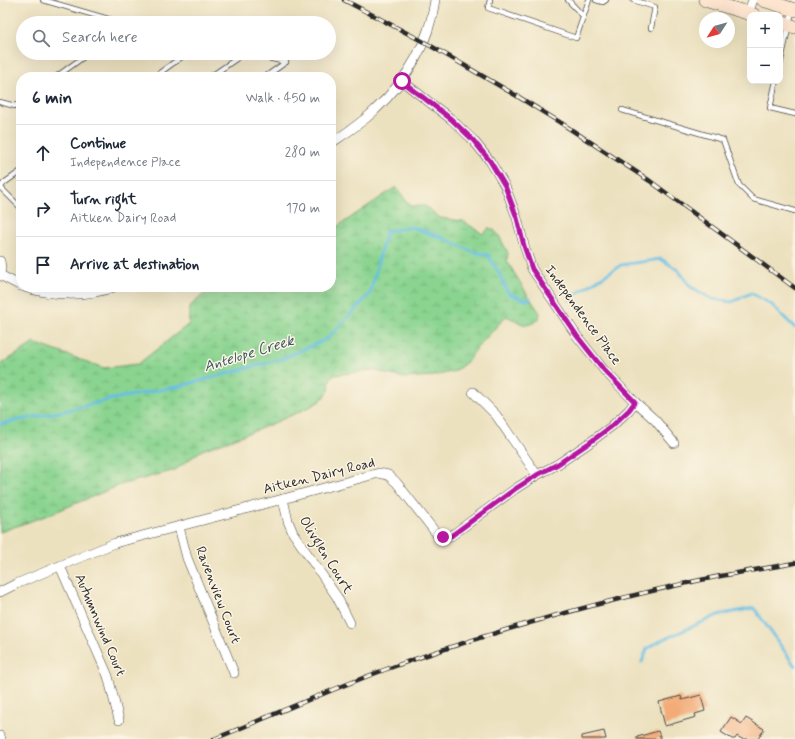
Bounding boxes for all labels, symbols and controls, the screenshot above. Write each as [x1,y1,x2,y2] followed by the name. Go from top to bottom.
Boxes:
[699,12,735,48] north arrow
[747,12,783,84] map controls
[747,12,783,48] button: +
[16,16,336,60] search box
[30,27,52,49] icon: search
[62,28,138,48] text: Search here
[747,48,783,84] button: −
[393,72,411,90] route start
[32,87,72,109] text: 6 min
[246,90,320,107] text: Walk · 450 m
[70,134,126,154] text: Continue
[32,142,54,164] icon: ahead
[285,144,320,161] text: 280 m
[70,154,181,171] text: Independence Place
[70,190,137,210] text: Turn right
[32,198,54,220] icon: right
[286,200,320,217] text: 170 m
[70,210,176,227] text: Aitken Dairy Road
[32,254,54,276] icon: arrive
[70,255,199,275] text: Arrive at destination
[541,262,625,369] street label: Independence Place
[202,330,298,377] water label: Antelope Creek
[261,453,377,499] street label: Aitken Dairy Road
[293,513,357,599] street label: Olivglen Court
[434,528,452,546] route end
[191,544,245,646] street label: Ravenview Court
[70,571,130,679] street label: Autumnwind Court

